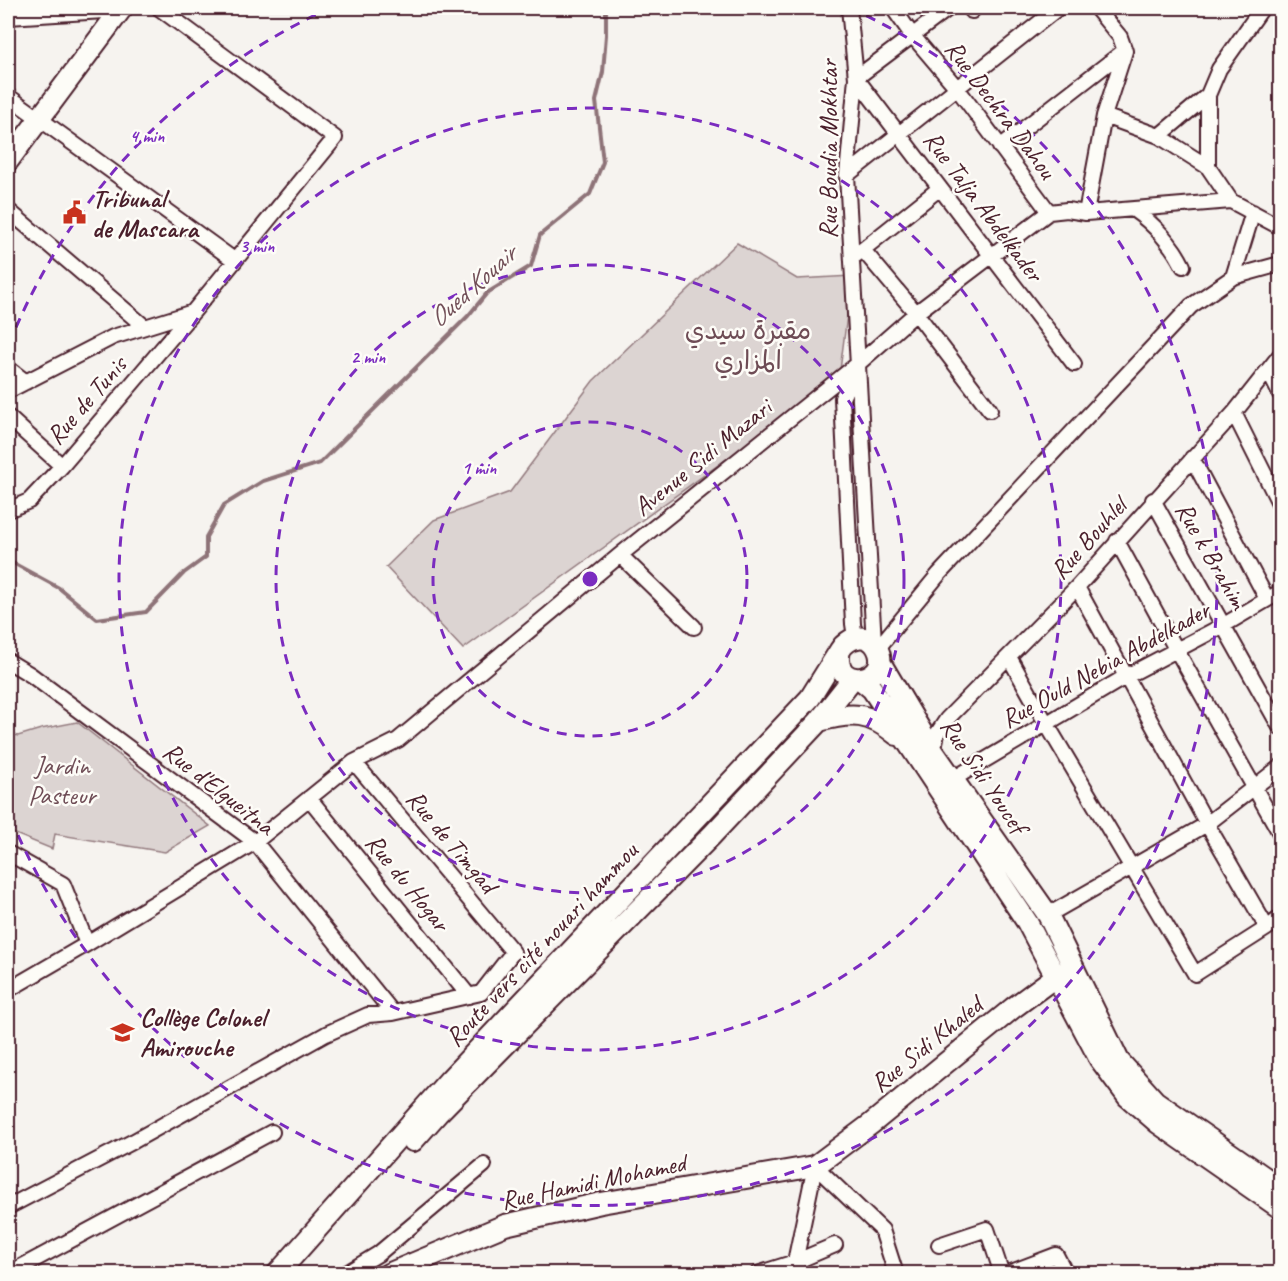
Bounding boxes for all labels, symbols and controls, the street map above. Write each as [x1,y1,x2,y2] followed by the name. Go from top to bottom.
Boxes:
[938,33,1064,186] street label: Rue Dechra Dahou
[812,58,845,239] street label: Rue Boudia Mokhtar
[916,124,1052,290] street label: Rue Talja Abdelkader
[130,125,165,147] text: 4 min
[92,182,200,245] place label: Tribunal de Mascara
[61,200,87,226] public building icon: Tribunal de Mascara
[421,234,527,334] water label: Oued Kouair
[240,235,275,257] text: 3 min
[685,314,811,379] park label: مقبرة سيدي المزاري
[351,346,386,368] text: 2 min
[39,347,135,452] street label: Rue de Tunis
[626,390,781,523] street label: Avenue Sidi Mazari
[462,457,497,479] text: 1 min
[1043,487,1137,586] street label: Rue Bouhlel
[1168,496,1257,617] street label: Rue k Brahim
[580,569,600,589] centre of rings
[995,592,1218,736] street label: Rue Ould Nebia Abdelkader
[933,711,1038,845] street label: Rue Sidi Youcef
[156,735,282,843] street label: Rue d'Elgueitna
[28,749,98,812] park label: Jardin Pasteur
[399,783,507,903] street label: Rue de Timgad
[358,827,459,940] street label: Rue du Hogar
[438,834,646,1054] street label: Route vers cité nouari hammou
[864,987,992,1100] street label: Rue Sidi Khaled
[140,1001,271,1064] place label: Collège Colonel Amirouche
[109,1019,135,1045] school or university icon: Collège Colonel Amirouche
[498,1145,692,1217] street label: Rue Hamidi Mohamed

